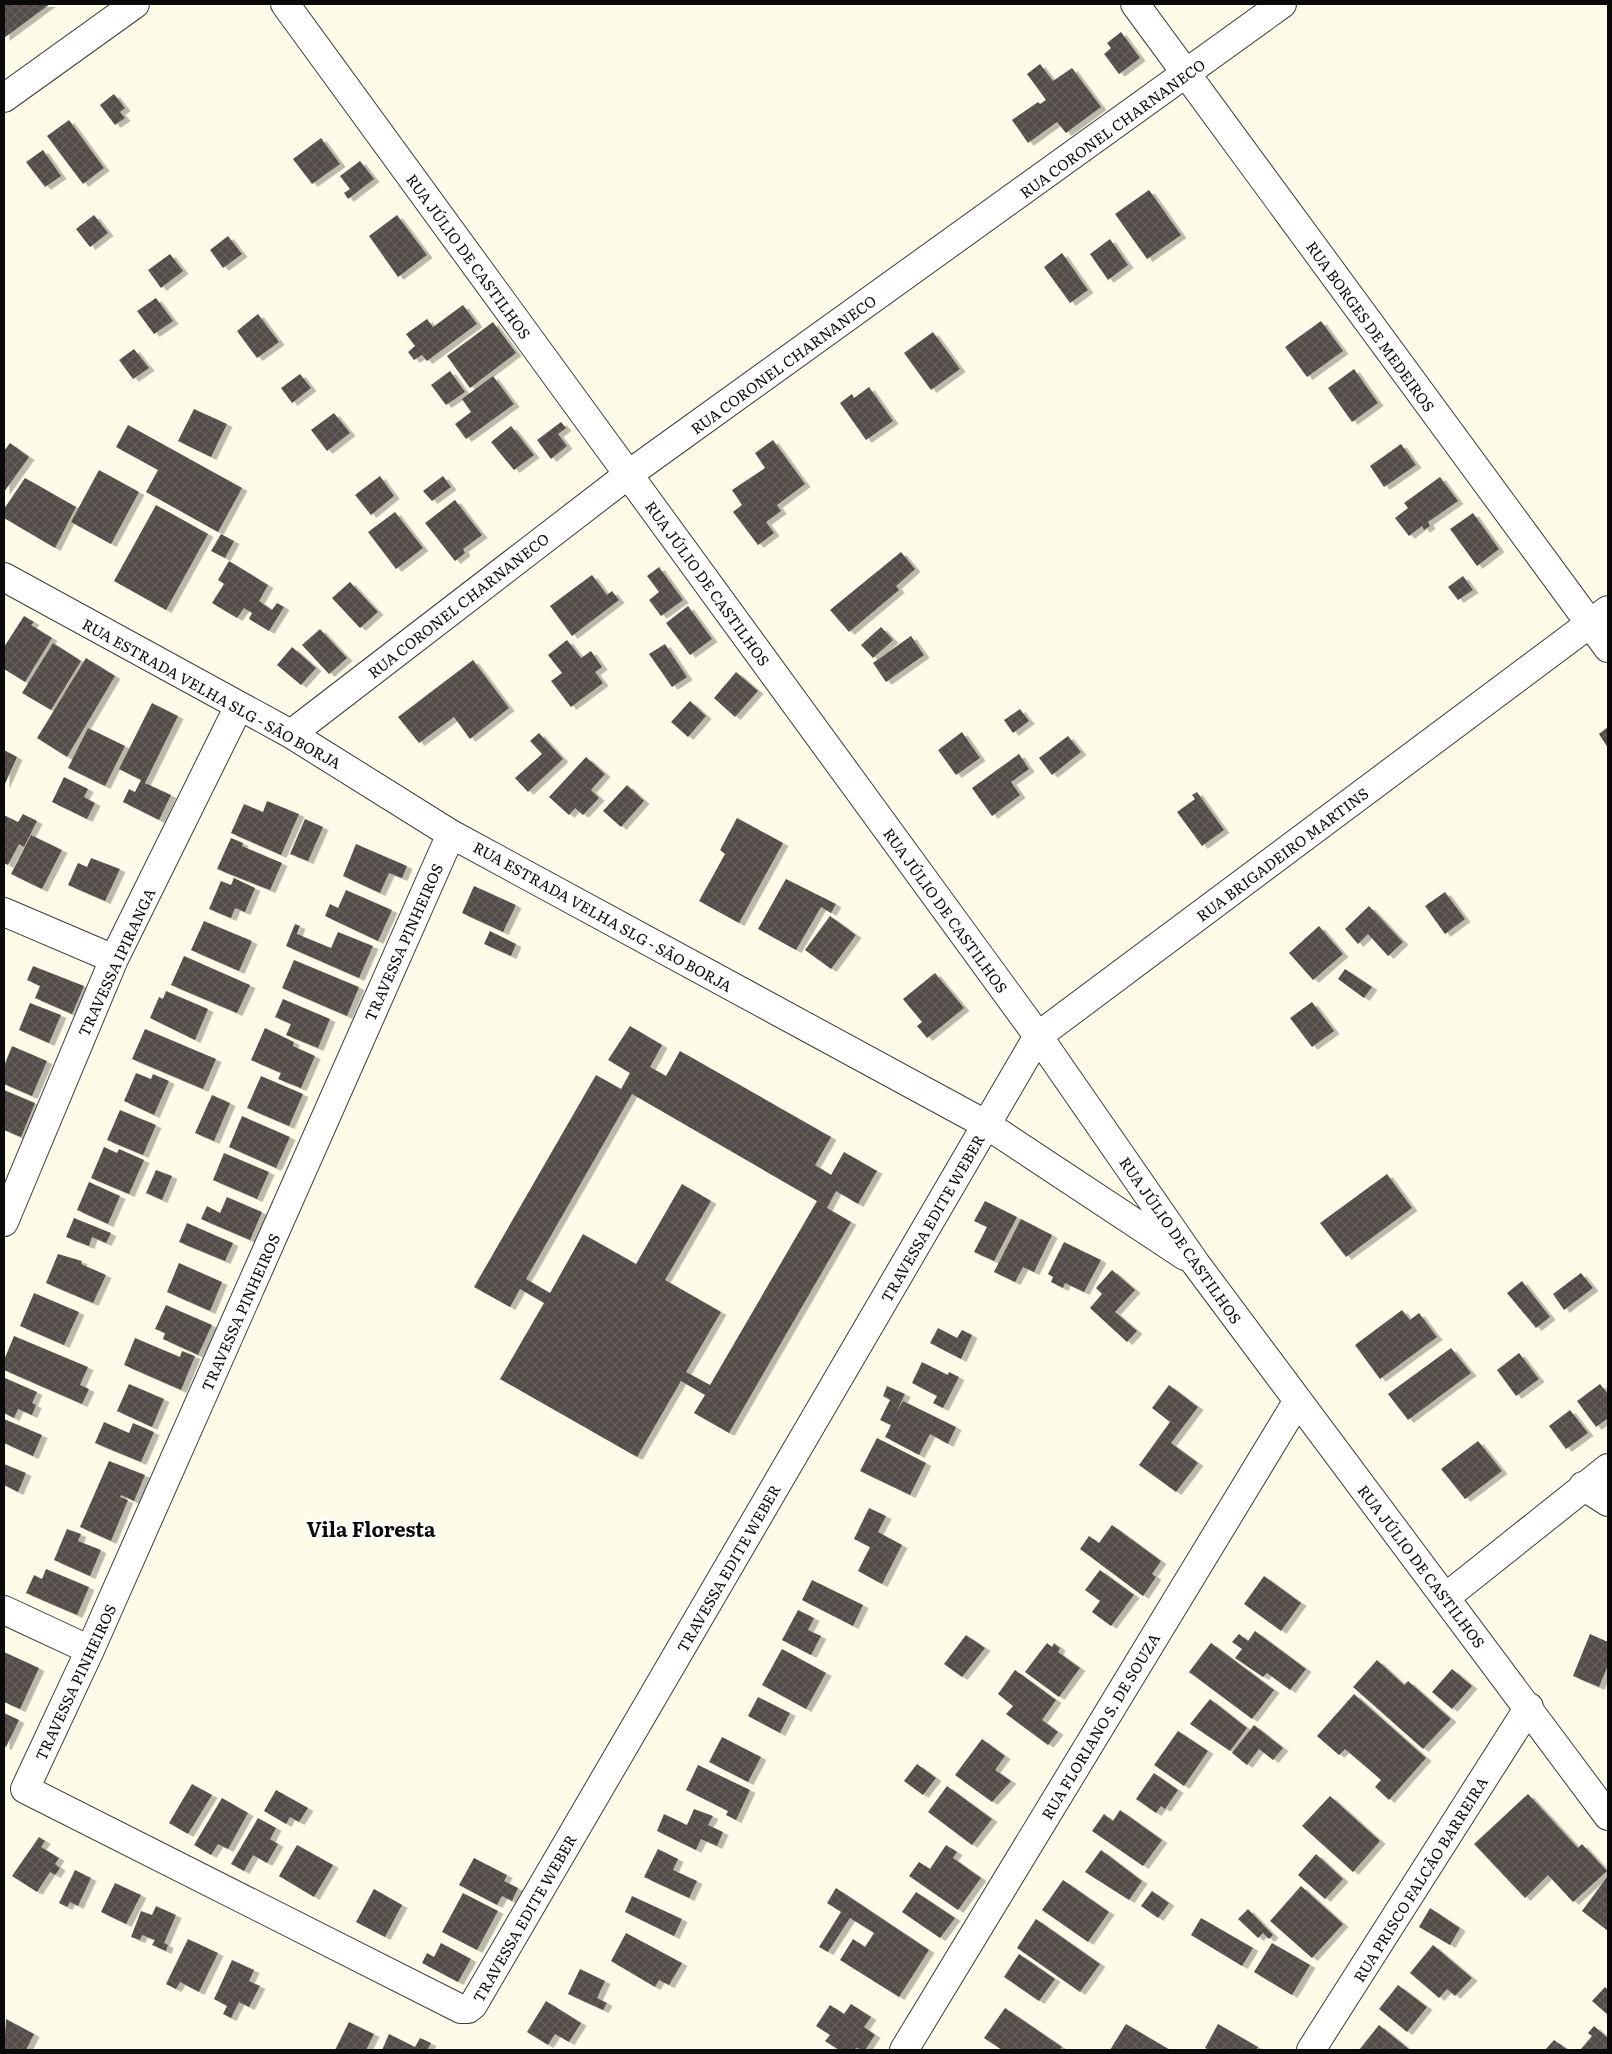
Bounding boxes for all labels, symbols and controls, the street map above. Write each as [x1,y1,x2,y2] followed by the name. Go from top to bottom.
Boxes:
[1014,53,1210,203] street label: RUA CORONEL CHARNANECO
[401,169,537,343] street label: RUA JÚLIO DE CASTILHOS
[1301,236,1441,416] street label: RUA BORGES DE MEDEIROS
[685,289,881,439] street label: RUA CORONEL CHARNANECO
[640,496,776,670] street label: RUA JÚLIO DE CASTILHOS
[362,527,554,683] street label: RUA CORONEL CHARNANECO
[78,612,346,774] street label: RUA ESTRADA VELHA SLG - SÃO BORJA
[1191,781,1373,927] street label: RUA BRIGADEIRO MARTINS
[878,823,1014,997] street label: RUA JÚLIO DE CASTILHOS
[469,835,737,997] street label: RUA ESTRADA VELHA SLG - SÃO BORJA
[358,860,448,1024] street label: TRAVESSA PINHEIROS
[71,884,161,1040] street label: TRAVESSA IPIRANGA
[874,1130,990,1306] street label: TRAVESSA EDITE WEBER
[1114,1152,1248,1328] street label: RUA JÚLIO DE CASTILHOS
[195,1230,285,1394] street label: TRAVESSA PINHEIROS
[670,1480,786,1656] street label: TRAVESSA EDITE WEBER
[1353,1480,1491,1653] street label: RUA JÚLIO DE CASTILHOS
[307,1513,436,1543] district label: Vila Floresta
[29,1600,121,1764] street label: TRAVESSA PINHEIROS
[1035,1628,1165,1824] street label: RUA FLORIANO S. DE SOUZA
[1347,1772,1493,1986] street label: RUA PRISCO FALCÃO BARREIRA
[466,1830,582,2006] street label: TRAVESSA EDITE WEBER

